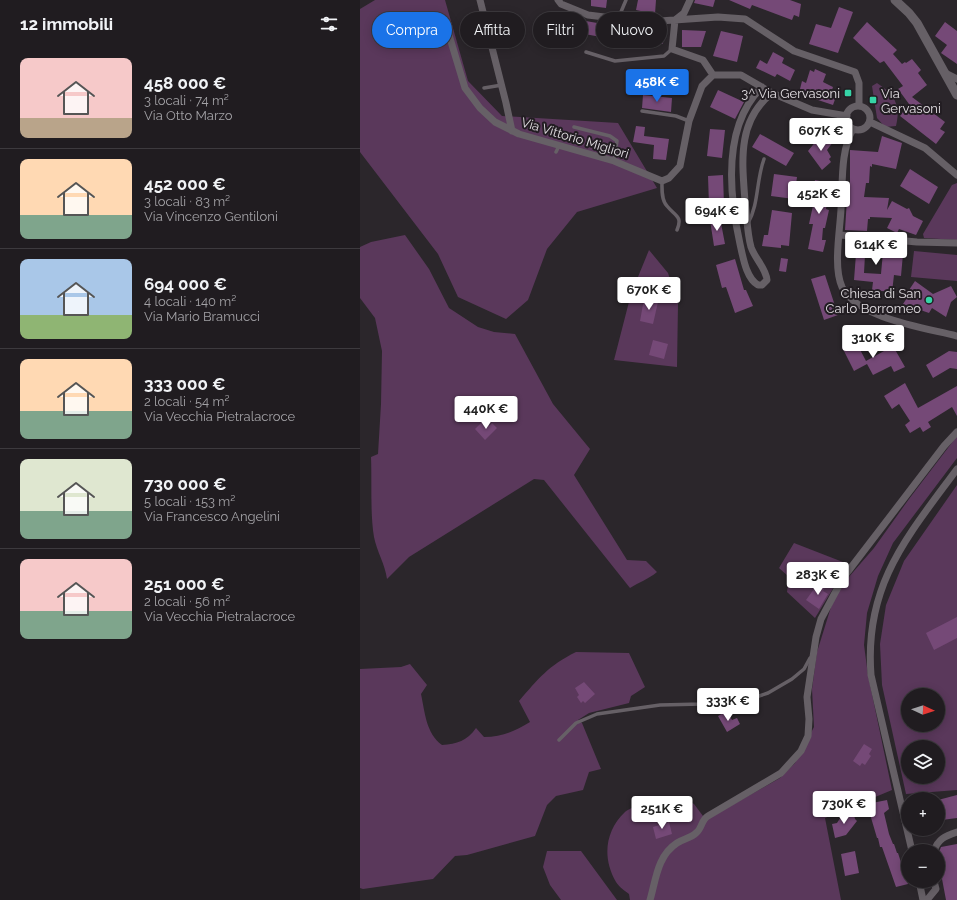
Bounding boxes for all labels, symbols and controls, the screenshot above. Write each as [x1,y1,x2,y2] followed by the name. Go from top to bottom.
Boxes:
[372,12,452,48] chip: Compra
[460,12,525,48] chip: Affitta
[533,12,588,48] chip: Filtri
[596,12,667,48] chip: Nuovo
[318,13,340,35] icon: filters
[20,14,113,34] text: 12 immobili
[624,69,690,103] pin: 458K €
[144,73,226,93] text: 458 000 €
[52,74,100,122] icon: home
[635,74,679,89] text: 458K €
[741,86,840,101] place label: 3^ Via Gervasoni
[881,86,941,116] place label: Via Gervasoni
[843,88,853,98] marker: 3^ Via Gervasoni
[144,93,229,108] text: 3 locali · 74 m²
[868,95,878,105] marker: Via Gervasoni
[144,108,232,123] text: Via Otto Marzo
[519,114,631,162] street label: Via Vittorio Migliori
[788,118,854,152] pin: 607K €
[798,123,844,138] text: 607K €
[144,174,226,194] text: 452 000 €
[52,175,100,223] icon: home
[786,181,852,215] pin: 452K €
[797,186,841,201] text: 452K €
[144,194,230,209] text: 3 locali · 83 m²
[684,198,750,232] pin: 694K €
[694,203,740,218] text: 694K €
[144,209,278,224] text: Via Vincenzo Gentiloni
[843,232,909,266] pin: 614K €
[854,237,898,252] text: 614K €
[144,274,227,294] text: 694 000 €
[52,275,100,323] icon: home
[616,277,682,311] pin: 670K €
[626,282,672,297] text: 670K €
[825,286,921,316] place label: Chiesa di San Carlo Borromeo
[144,294,236,309] text: 4 locali · 140 m²
[924,295,934,305] marker: Chiesa di San Carlo Borromeo
[144,309,260,324] text: Via Mario Bramucci
[840,325,906,359] pin: 310K €
[851,330,895,345] text: 310K €
[144,374,226,394] text: 333 000 €
[52,375,100,423] icon: home
[144,394,230,409] text: 2 locali · 54 m²
[453,396,519,430] pin: 440K €
[464,401,508,416] text: 440K €
[144,409,295,424] text: Via Vecchia Pietralacroce
[144,474,227,494] text: 730 000 €
[52,475,100,523] icon: home
[144,494,235,509] text: 5 locali · 153 m²
[144,509,280,524] text: Via Francesco Angelini
[785,562,851,596] pin: 283K €
[796,567,840,582] text: 283K €
[144,574,224,594] text: 251 000 €
[52,575,100,623] icon: home
[144,594,230,609] text: 2 locali · 56 m²
[144,609,295,624] text: Via Vecchia Pietralacroce
[695,688,761,722] pin: 333K €
[901,688,945,732] north arrow
[901,688,945,888] map controls
[706,693,750,708] text: 333K €
[901,740,945,784] button: layers
[811,791,877,825] pin: 730K €
[901,792,945,836] button: +
[629,796,695,830] pin: 251K €
[822,796,866,811] text: 730K €
[641,801,684,816] text: 251K €
[901,844,945,888] button: −

